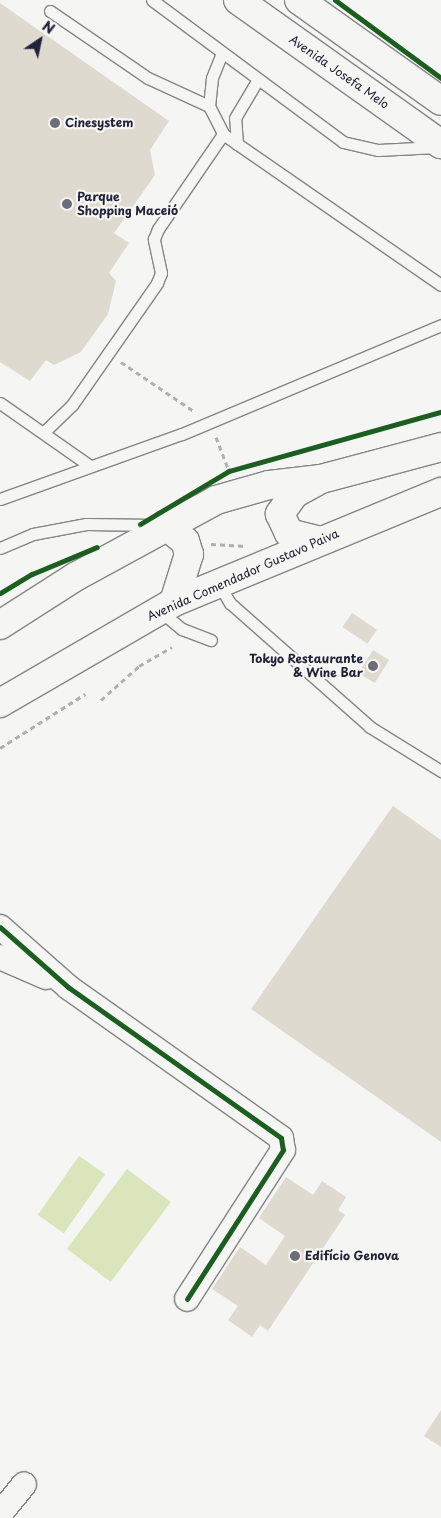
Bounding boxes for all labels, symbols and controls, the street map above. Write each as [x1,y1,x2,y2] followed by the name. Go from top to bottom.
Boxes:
[15,15,65,65] north arrow
[38,15,59,39] text: N
[286,32,392,112] street label: Avenida Josefa Melo
[65,116,133,130] place label: Cinesystem
[49,117,61,129] marker: Cinesystem
[77,190,179,218] place label: Parque Shopping Maceió
[61,198,73,210] marker: Parque Shopping Maceió
[145,526,341,624] street label: Avenida Comendador Gustavo Paiva
[248,652,363,680] place label: Tokyo Restaurante & Wine Bar
[367,660,379,672] marker: Tokyo Restaurante & Wine Bar
[305,1249,399,1263] place label: Edifício Genova
[289,1250,301,1262] marker: Edifício Genova

